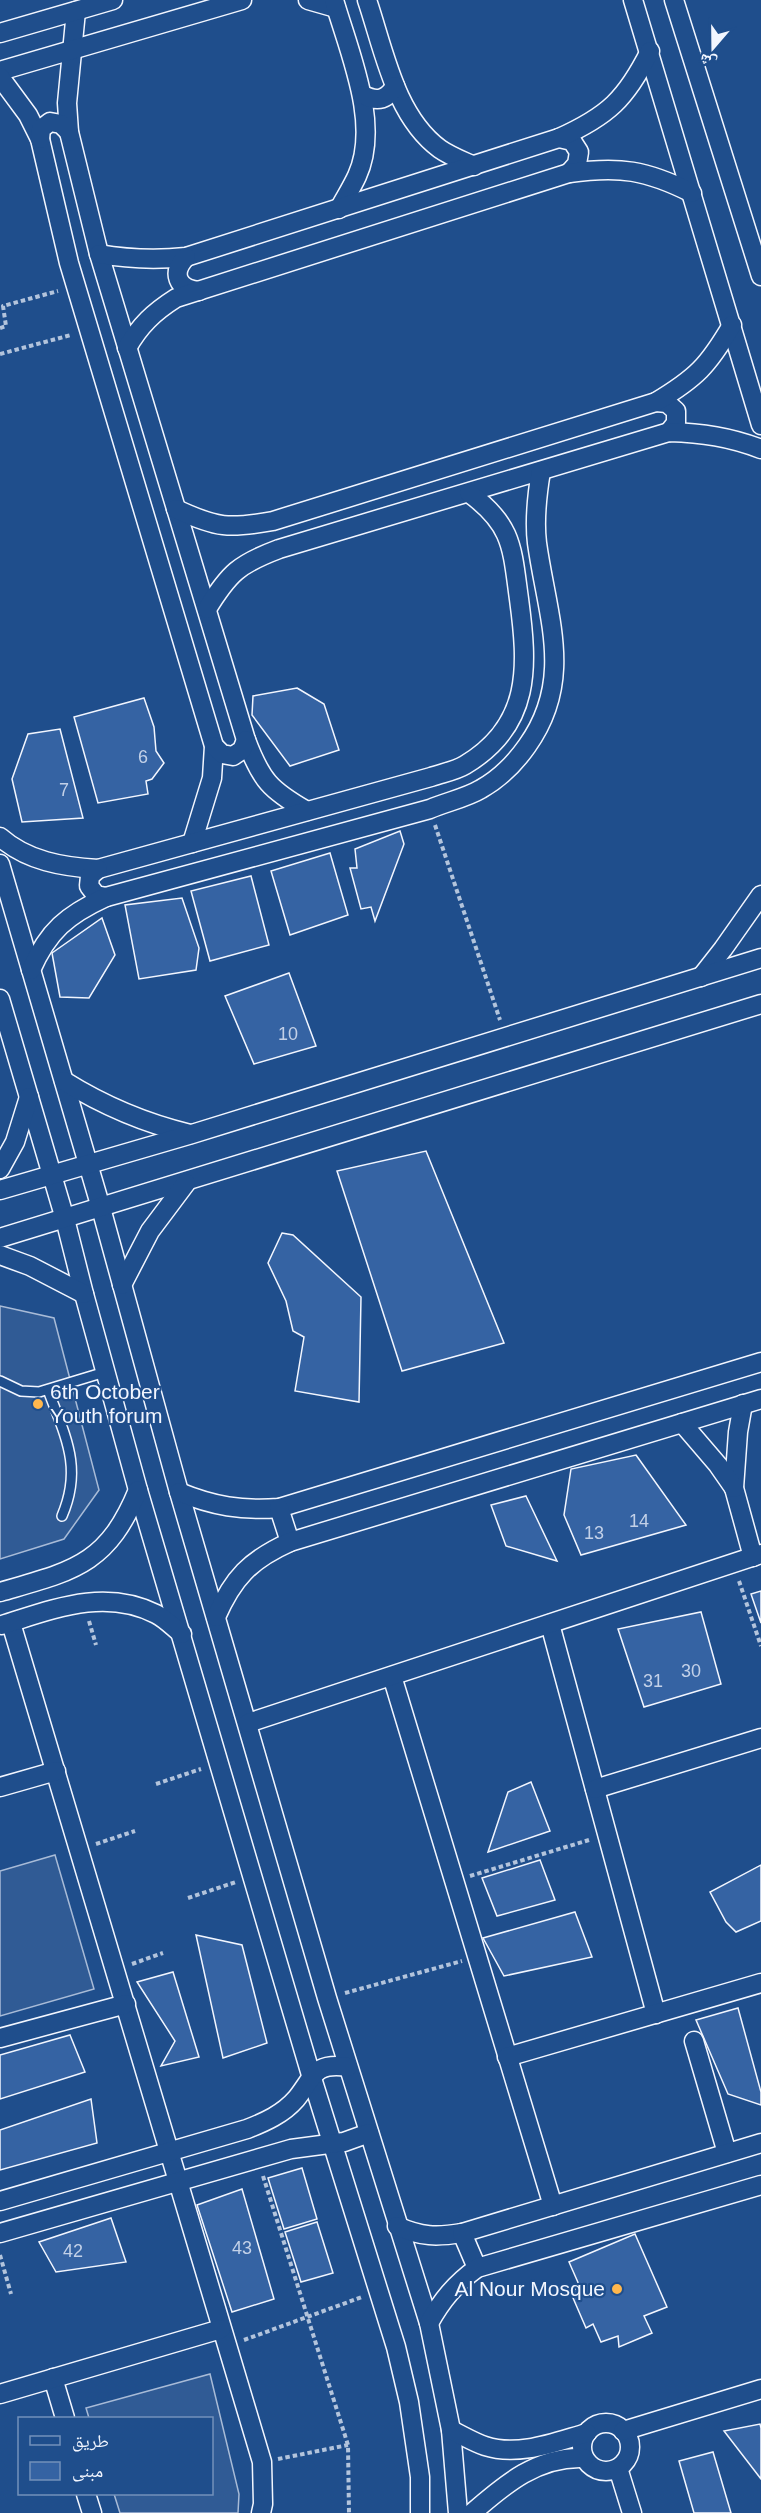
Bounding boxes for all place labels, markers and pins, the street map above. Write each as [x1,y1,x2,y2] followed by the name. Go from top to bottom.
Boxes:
[50,1380,162,1427] place label: 6th October Youth forum
[31,1397,45,1411] marker: 6th October Youth forum
[454,2277,605,2300] place label: Al Nour Mosque
[610,2282,624,2296] marker: Al Nour Mosque

